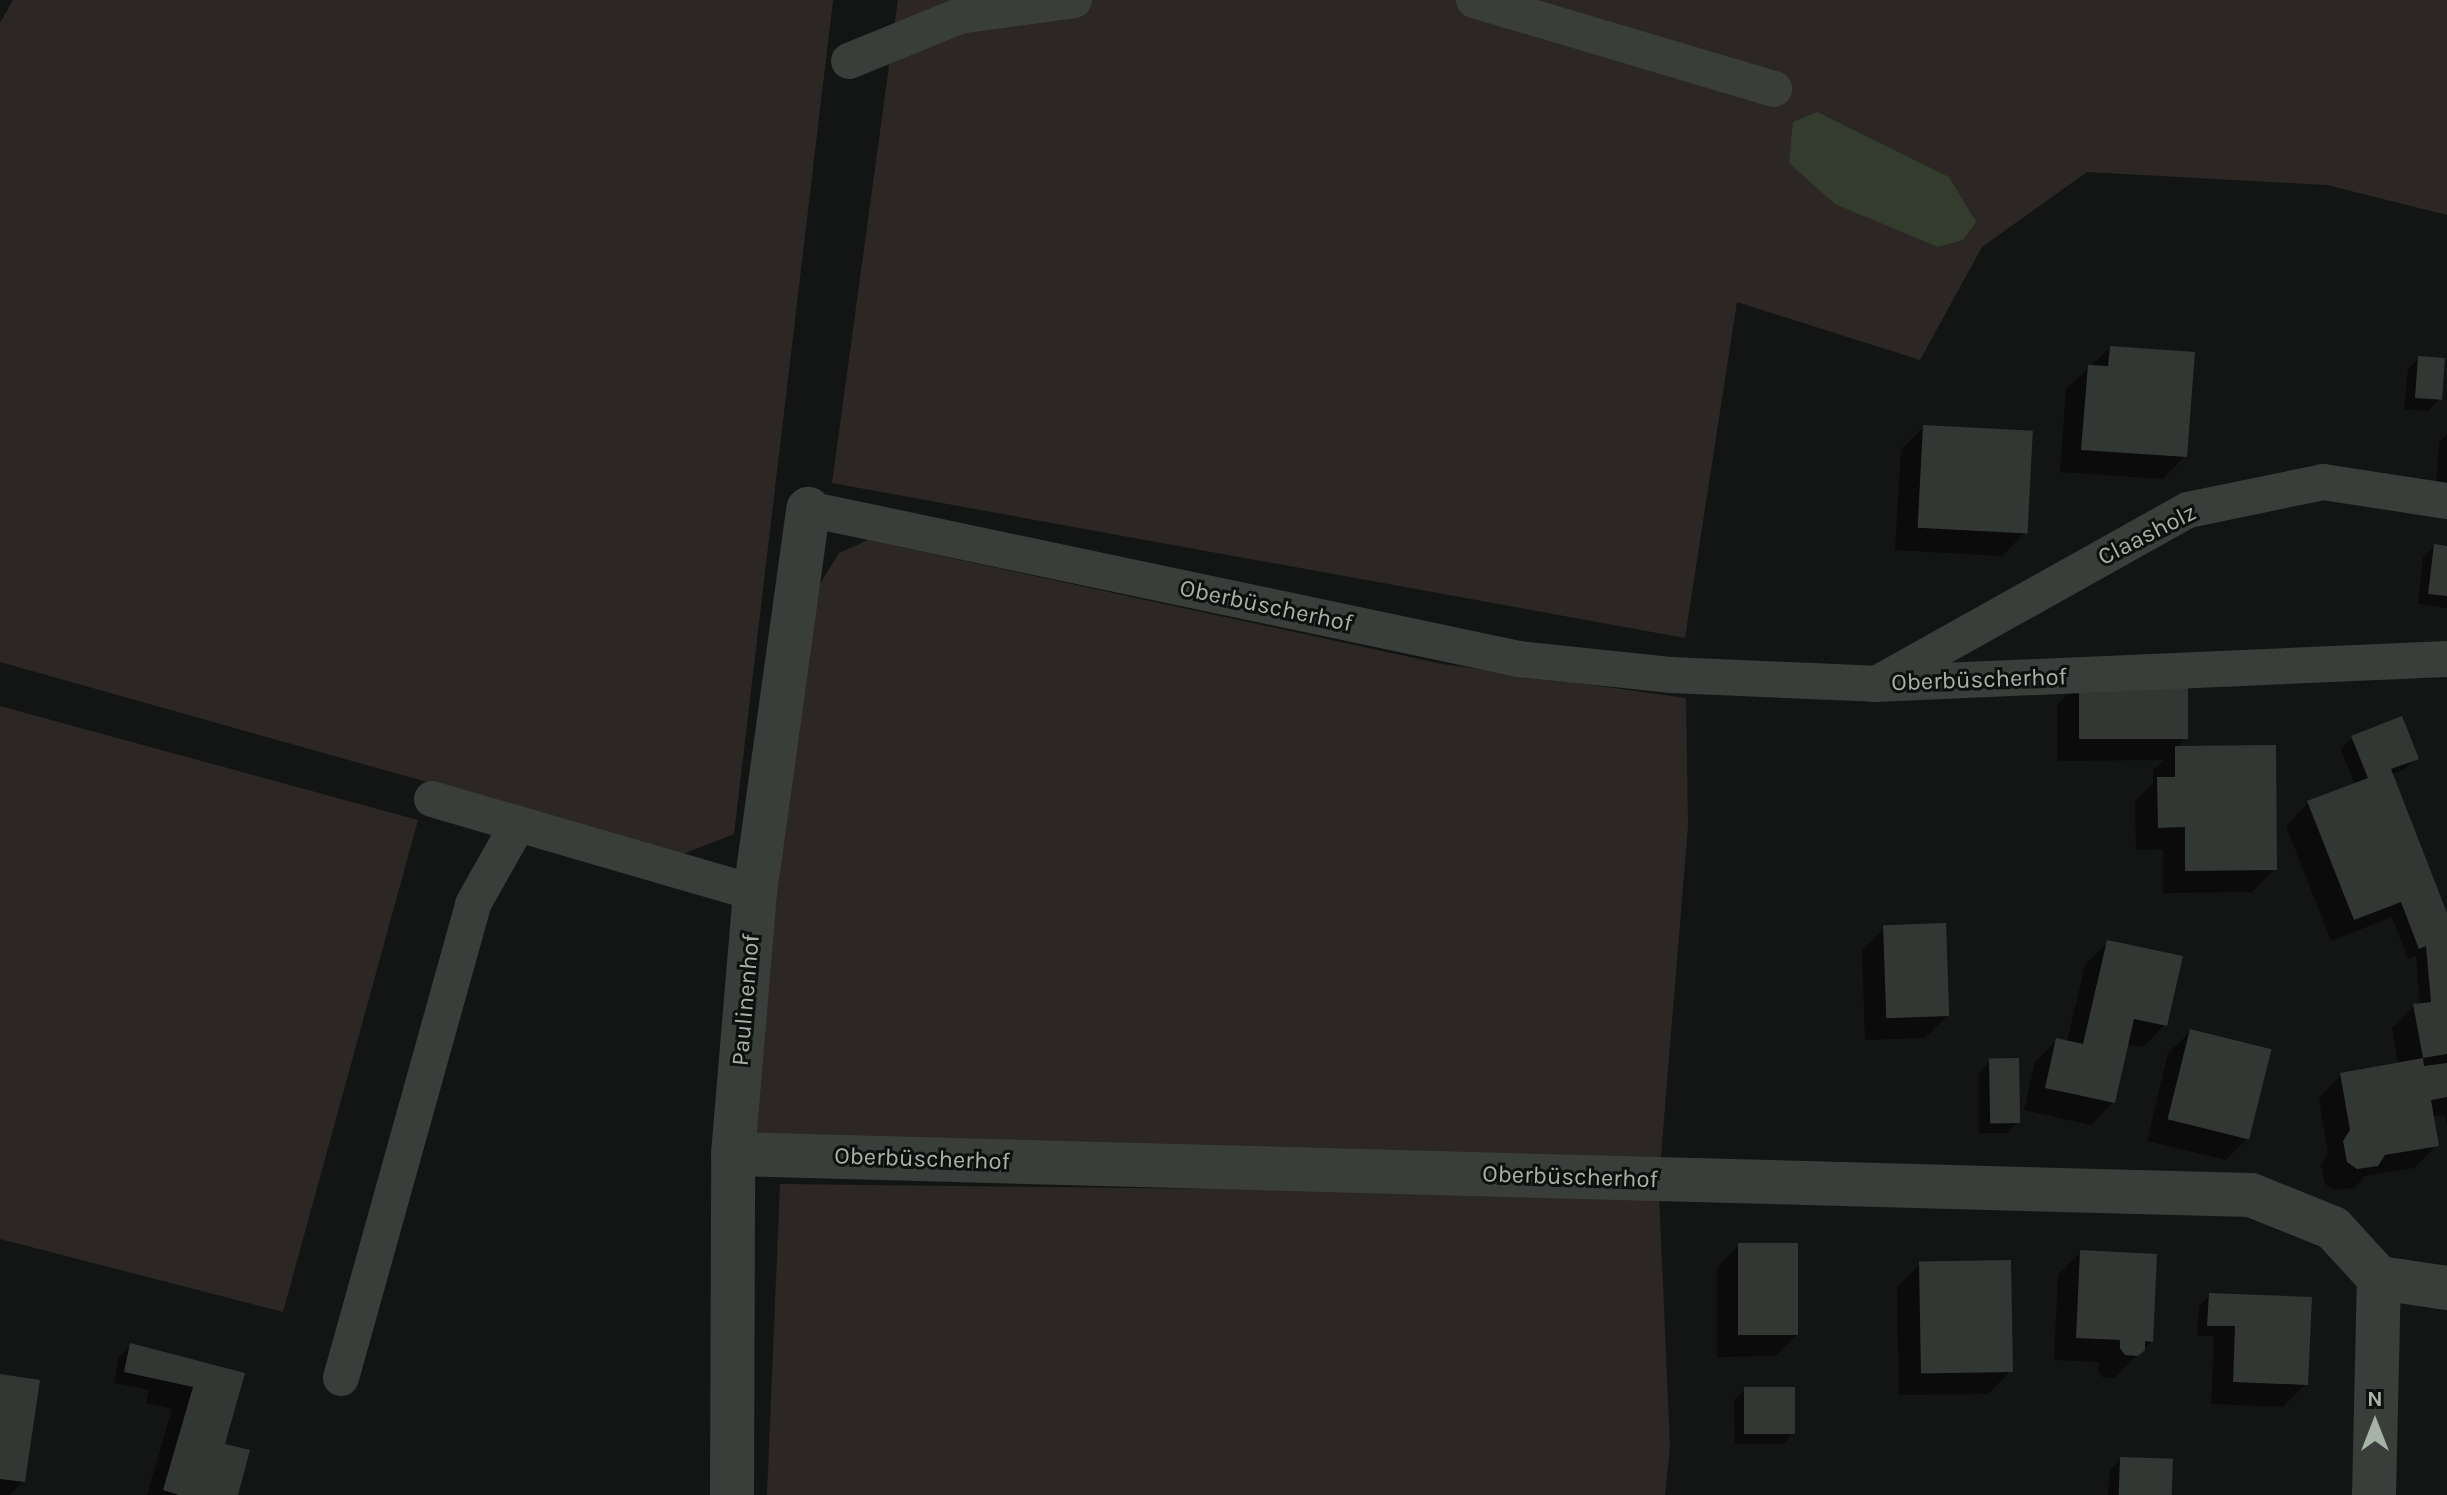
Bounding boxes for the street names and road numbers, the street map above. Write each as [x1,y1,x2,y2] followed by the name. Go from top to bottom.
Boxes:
[2093,498,2201,572] street label: Claasholz
[1177,574,1355,638] street label: Oberbüscherhof
[1891,663,2067,697] street label: Oberbüscherhof
[726,933,766,1067] street label: Paulinenhof
[834,1142,1010,1176] street label: Oberbüscherhof
[1482,1160,1658,1194] street label: Oberbüscherhof

